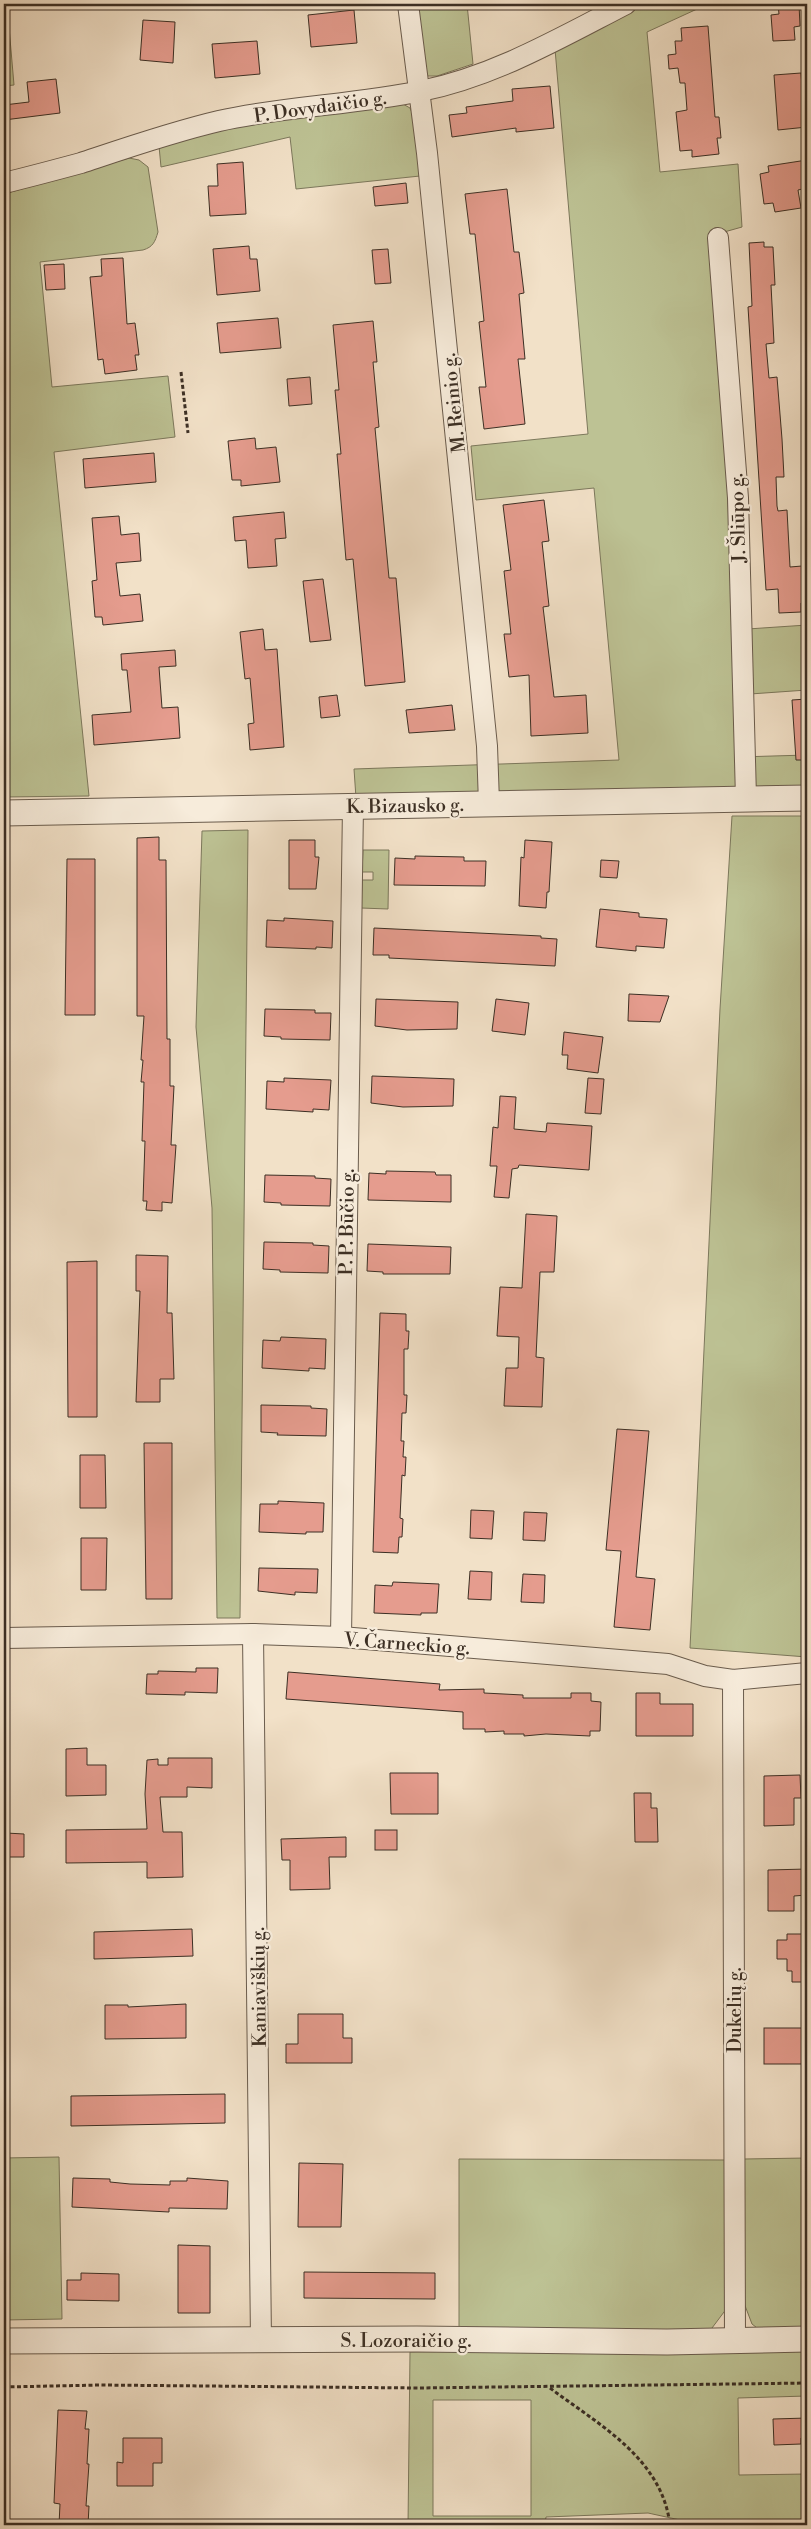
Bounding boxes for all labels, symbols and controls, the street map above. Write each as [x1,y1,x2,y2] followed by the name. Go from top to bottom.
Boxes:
[252,86,388,128] street label: P. Dovydaičio g.
[437,352,471,454] street label: M. Reinio g.
[723,473,752,564] street label: J. Šliūpo g.
[346,793,464,819] street label: K. Bizausko g.
[334,1168,360,1276] street label: P. P. Būčio g.
[342,1627,471,1660] street label: V. Čarneckio g.
[246,1927,272,2047] street label: Kaniaviškių g.
[723,1967,747,2053] street label: Dukelių g.
[340,2329,472,2353] street label: S. Lozoraičio g.

